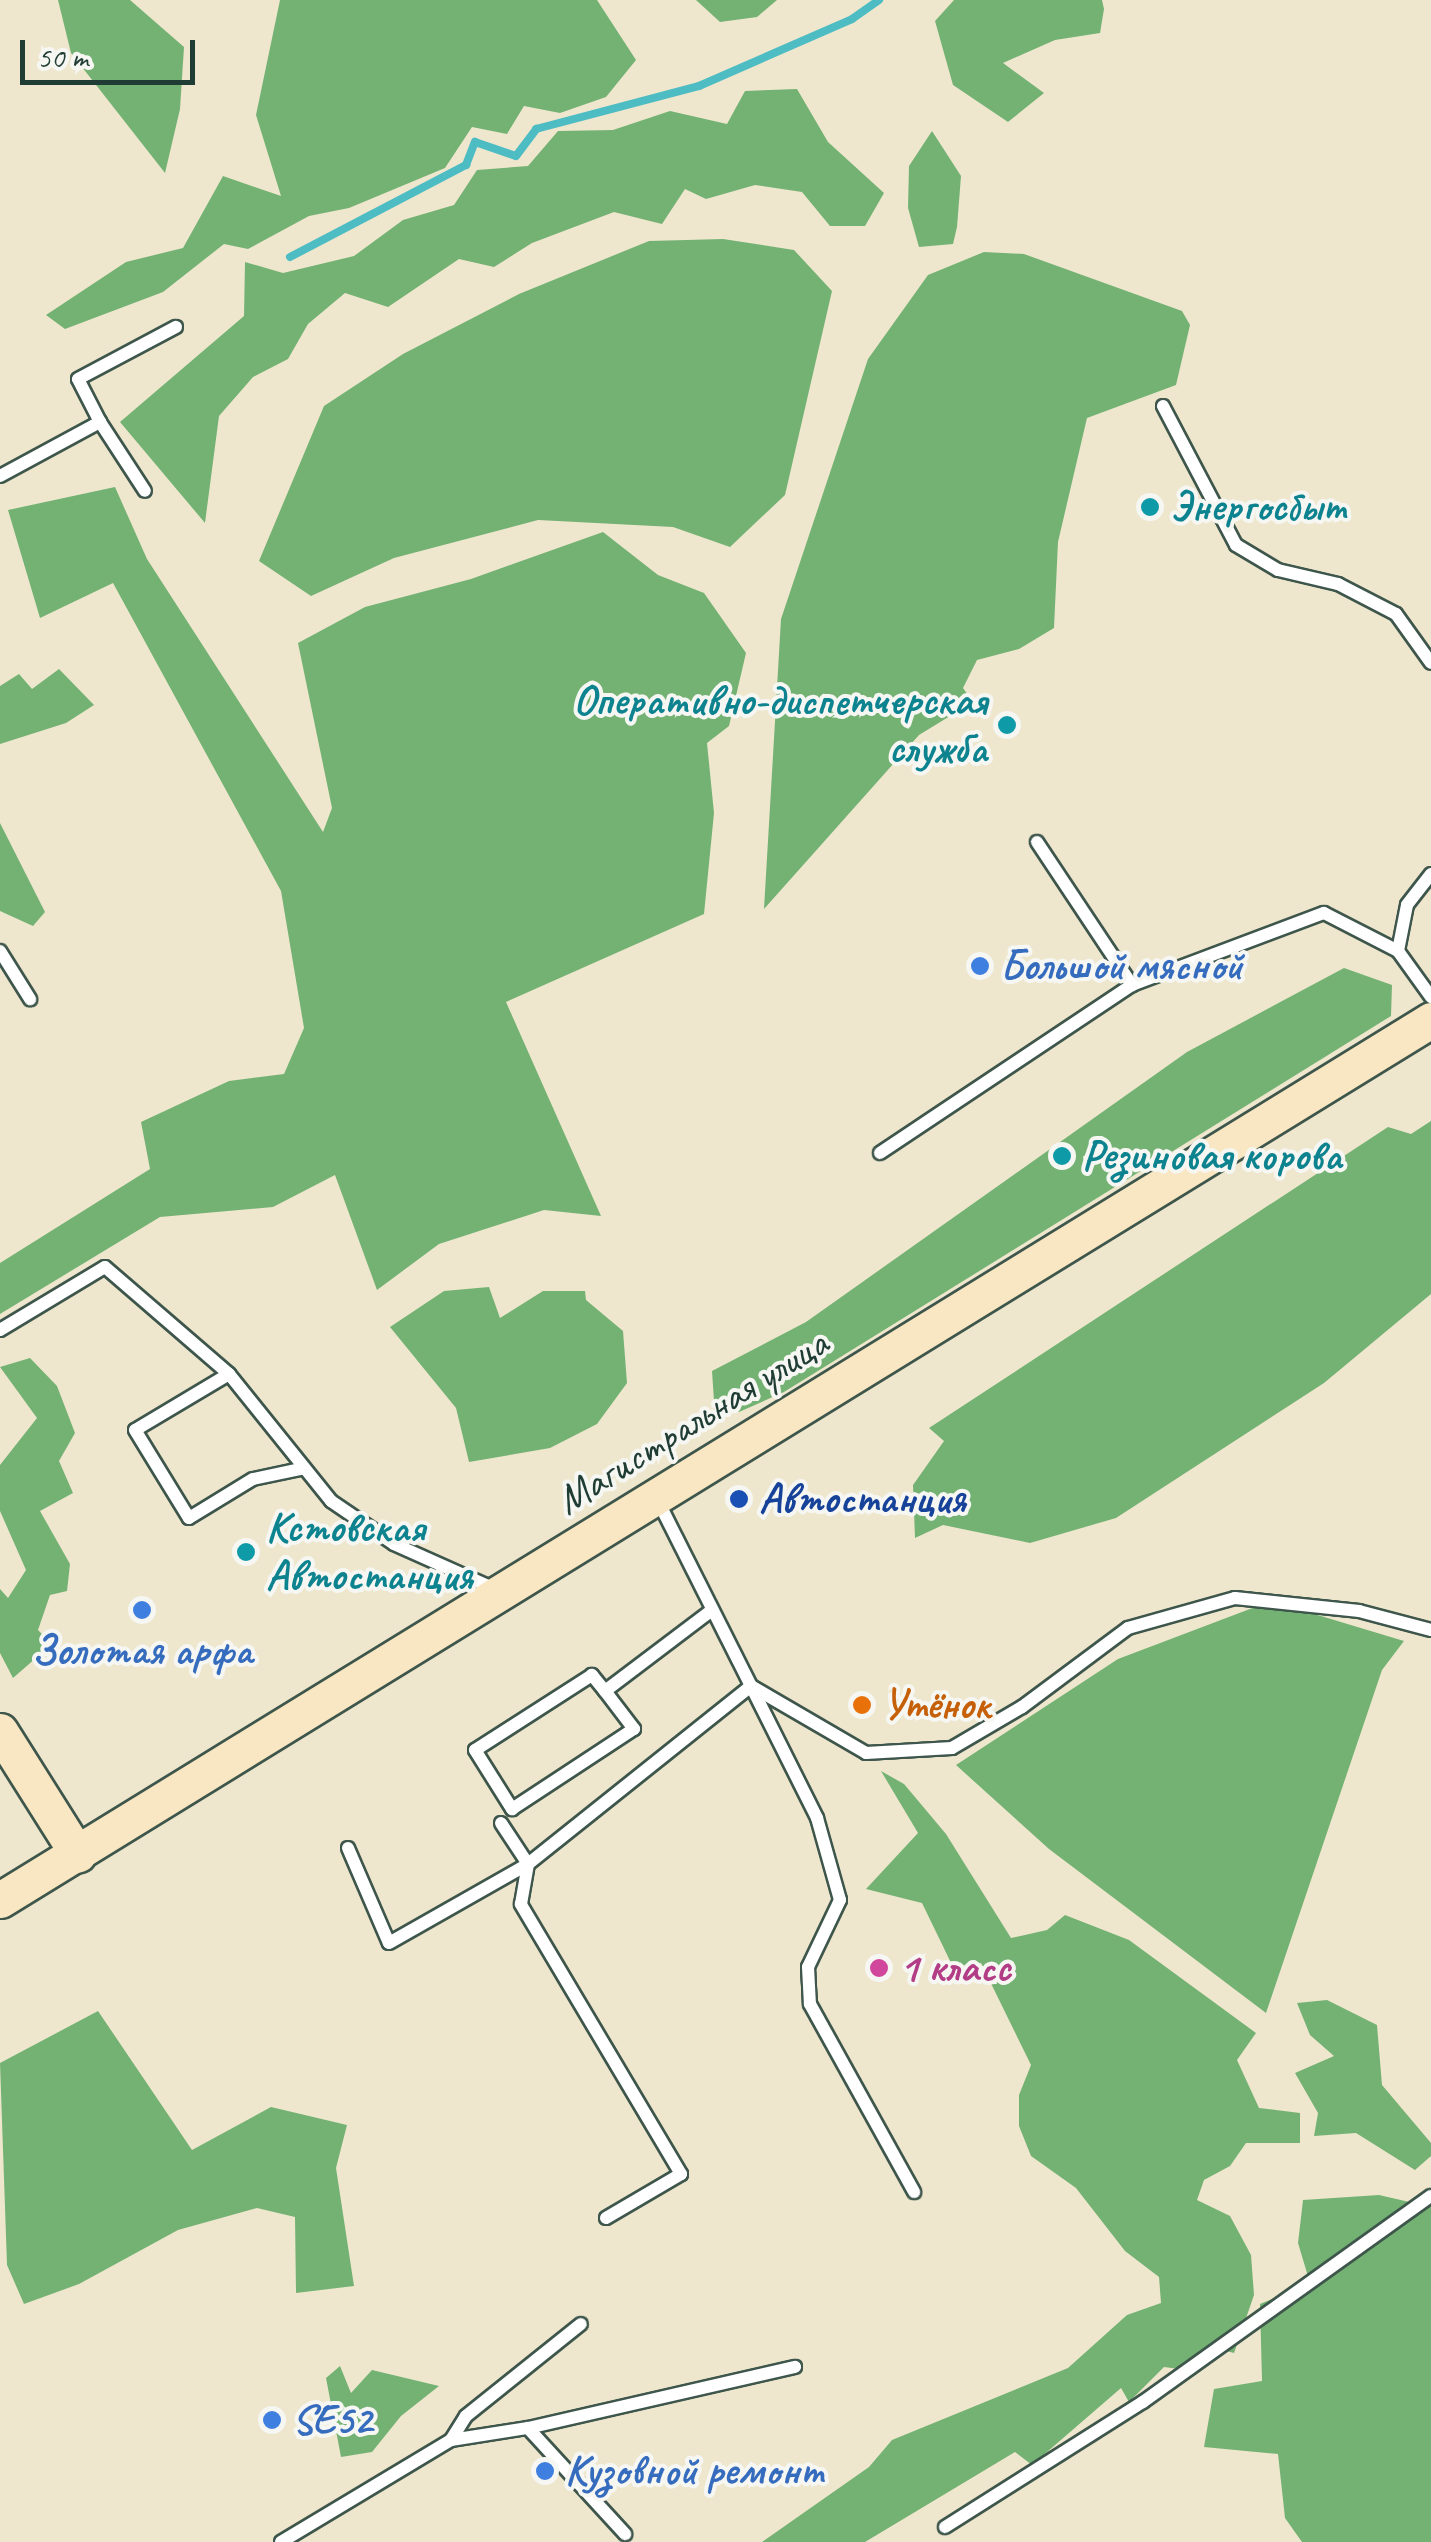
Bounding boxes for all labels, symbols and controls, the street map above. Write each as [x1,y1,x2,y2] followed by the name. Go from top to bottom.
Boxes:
[25,20,200,82] scale bar
[37,38,88,76] text: 50 m
[1170,482,1345,532] place label: Энергосбыт
[1139,496,1161,518] marker: Энергосбыт
[573,676,987,774] place label: Оперативно-диспетчерская служба
[996,714,1018,736] marker: Оперативно-диспетчерская служба
[1000,941,1243,991] place label: Большой мясной
[969,955,991,977] marker: Большой мясной
[1082,1131,1341,1181] place label: Резиновая корова
[1051,1145,1073,1167] marker: Резиновая корова
[545,1317,839,1527] street label: Магистральная улица
[759,1474,965,1524] place label: Автостанция
[728,1488,750,1510] marker: Автостанция
[266,1503,472,1602] place label: Кстовская Автостанция
[235,1541,257,1563] marker: Кстовская Автостанция
[131,1599,153,1621] marker: Золотая арфа
[33,1626,251,1676] place label: Золотая арфа
[882,1680,990,1730] place label: Утёнок
[851,1694,873,1716] marker: Утёнок
[899,1943,1011,1993] place label: 1 класс
[868,1957,890,1979] marker: 1 класс
[292,2395,372,2445] place label: SE52
[261,2409,283,2431] marker: SE52
[565,2446,822,2496] place label: Кузовной ремонт
[534,2460,556,2482] marker: Кузовной ремонт

